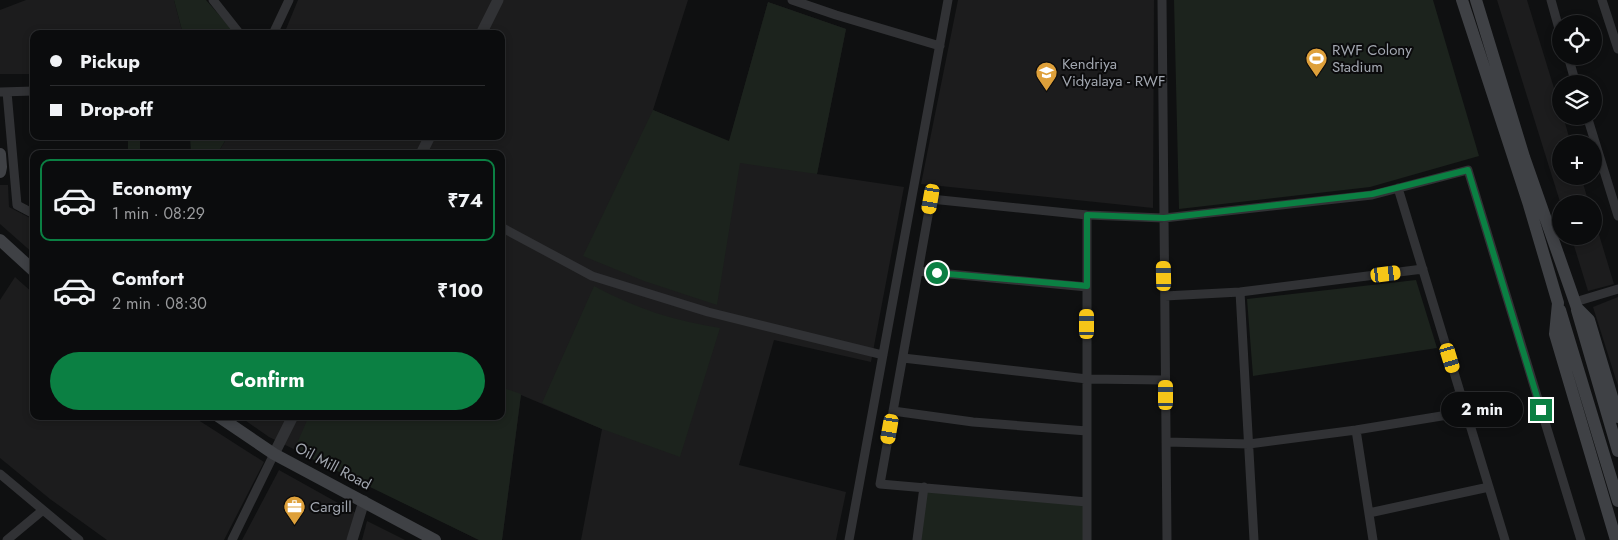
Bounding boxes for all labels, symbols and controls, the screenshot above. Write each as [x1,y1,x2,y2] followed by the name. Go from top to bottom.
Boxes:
[1552,15,1602,245] map controls
[1552,15,1602,65] button: locate
[1332,39,1412,78] place label: RWF Colony Stadium
[1304,47,1328,78] sports icon: RWF Colony Stadium
[80,48,140,75] text: Pickup
[1062,53,1165,92] place label: Kendriya Vidyalaya - RWF
[1034,61,1058,92] school or university icon: Kendriya Vidyalaya - RWF
[1552,75,1602,125] button: layers
[80,96,153,123] text: Drop-off
[1552,135,1602,185] button: +
[112,175,192,202] text: Economy
[52,178,97,223] icon: car
[921,183,940,215] car
[447,187,483,214] text: ₹74
[1552,195,1602,245] button: −
[112,202,205,225] text: 1 min · 08:29
[1156,261,1171,291] car
[926,262,948,284] route start
[112,265,184,292] text: Comfort
[1370,265,1401,283] car
[52,268,97,313] icon: car
[437,277,483,304] text: ₹100
[112,292,207,315] text: 2 min · 08:30
[1079,309,1094,339] car
[1438,341,1461,375] car
[50,352,485,410] button: Confirm
[1158,380,1173,410] car
[1441,392,1524,428] callout: 2 min
[1461,398,1503,421] text: 2 min
[1530,399,1552,421] route end
[880,413,899,445] car
[291,437,375,495] street label: Oil Mill Road
[282,495,306,526] office icon: Cargill
[310,496,352,518] place label: Cargill

